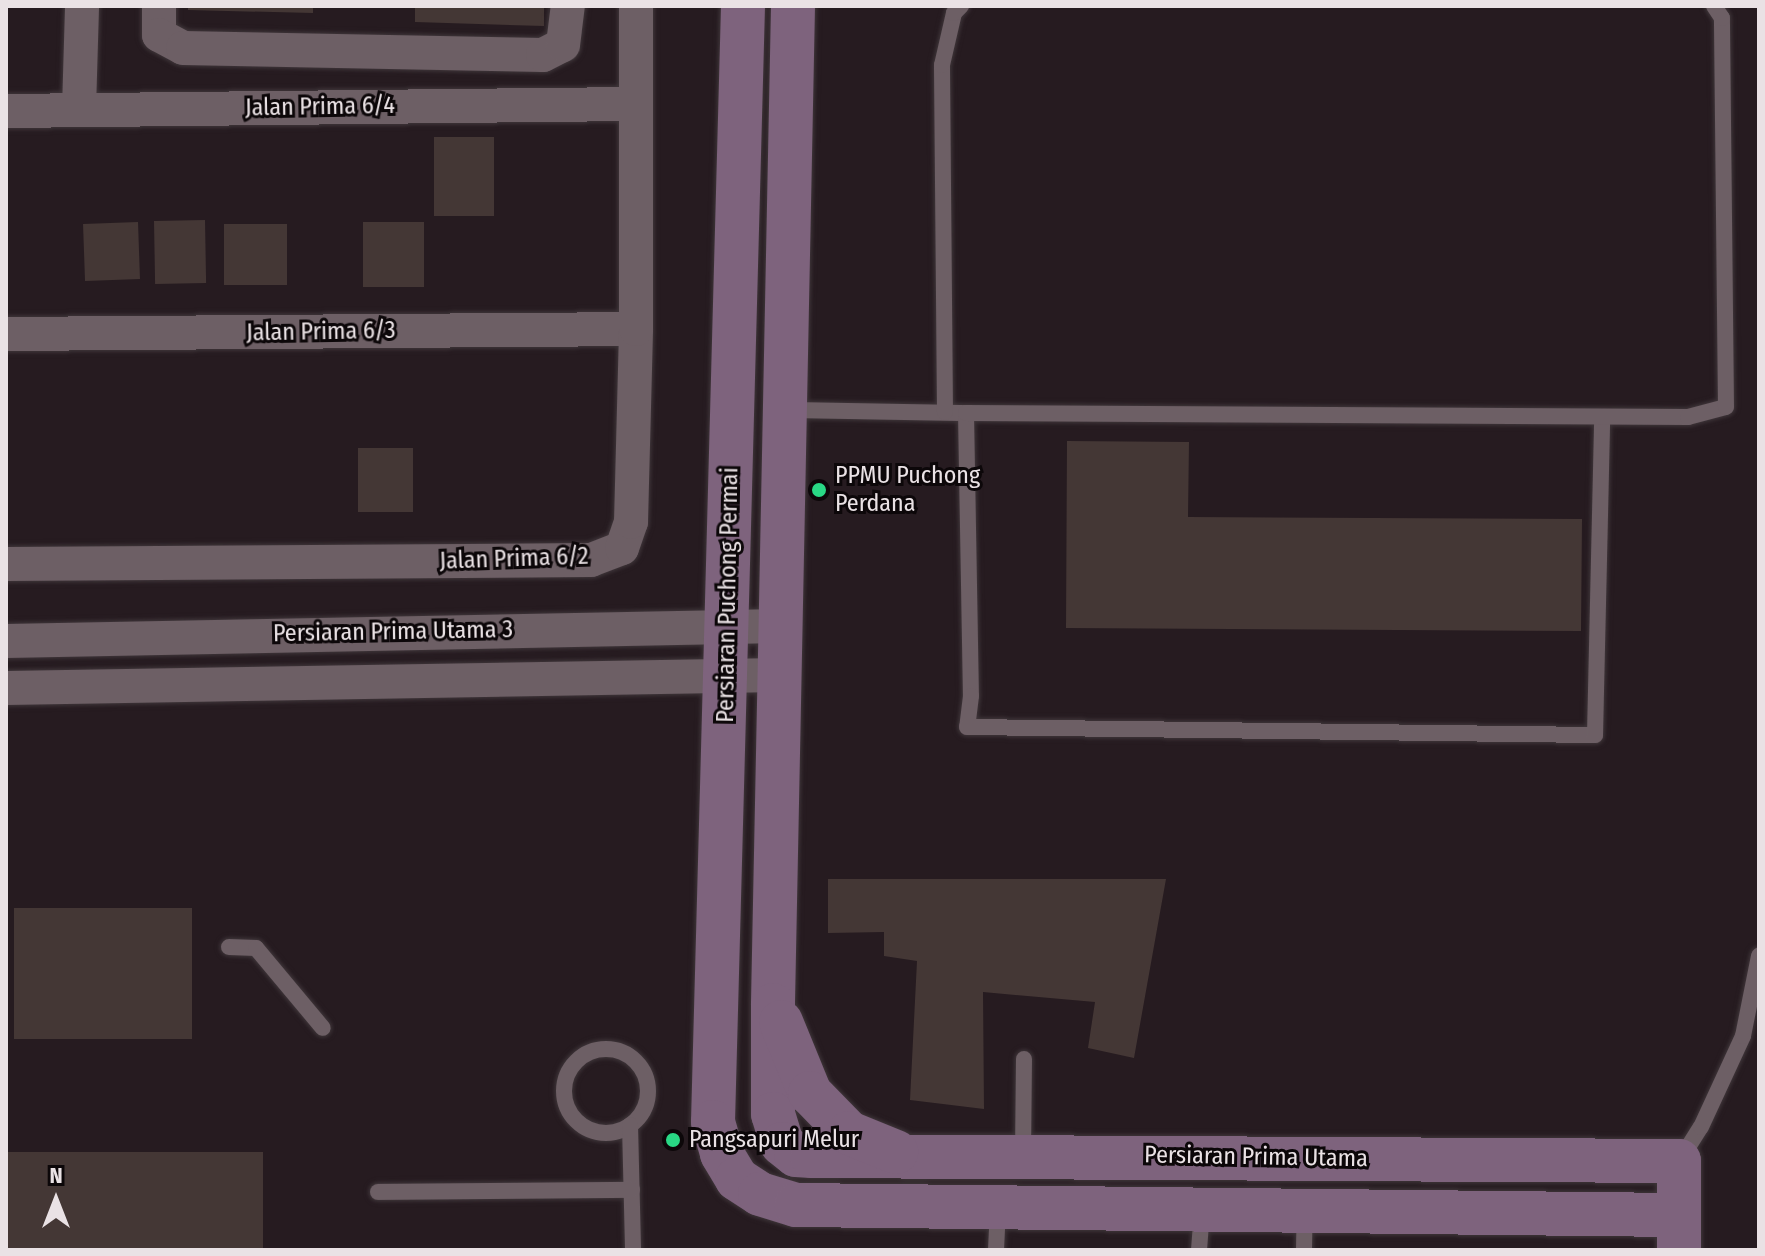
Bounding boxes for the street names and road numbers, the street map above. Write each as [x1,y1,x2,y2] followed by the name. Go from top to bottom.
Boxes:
[245,91,395,123] street label: Jalan Prima 6/4
[246,316,396,348] street label: Jalan Prima 6/3
[711,467,745,723] street label: Persiaran Puchong Permai
[439,542,589,576] street label: Jalan Prima 6/2
[273,616,513,648] street label: Persiaran Prima Utama 3
[1144,1141,1368,1173] street label: Persiaran Prima Utama

